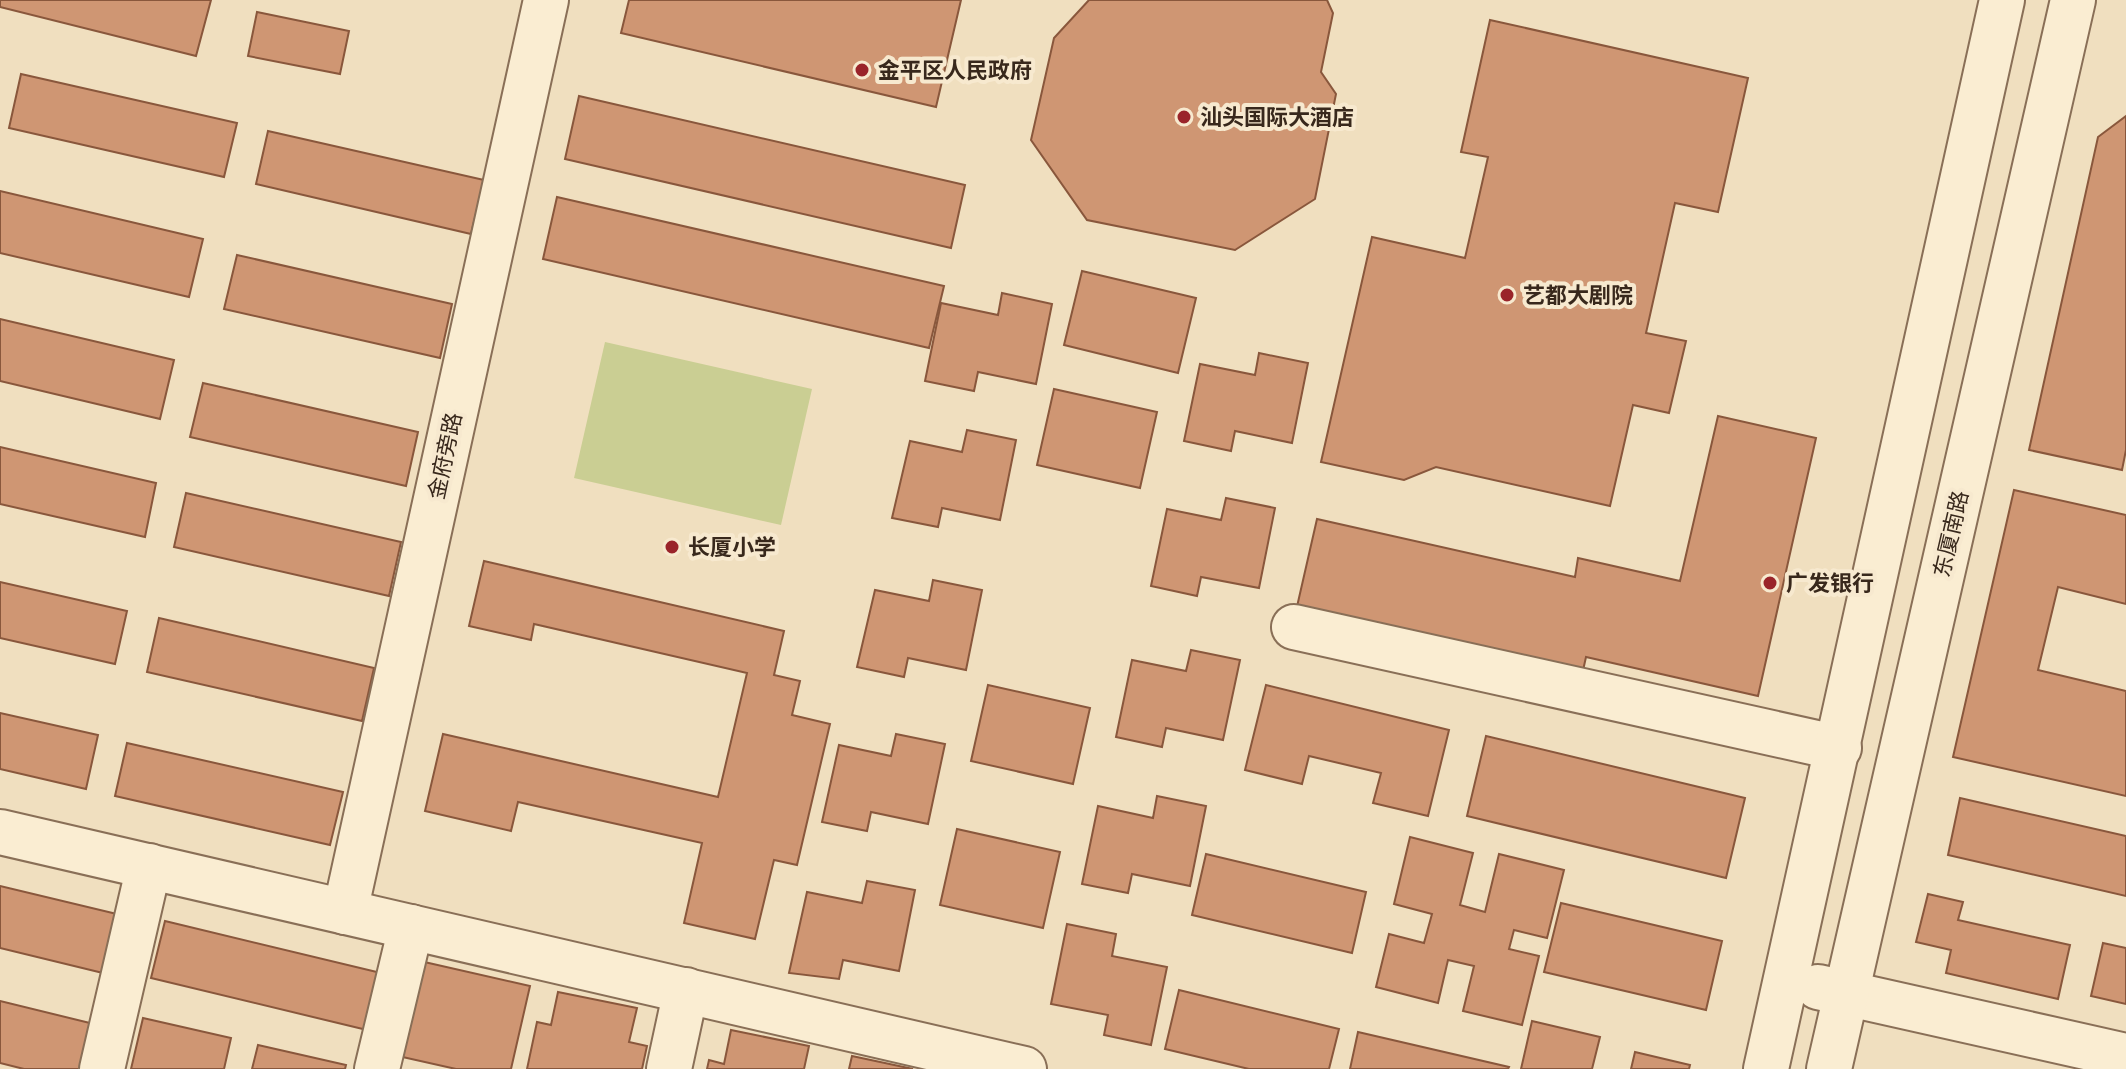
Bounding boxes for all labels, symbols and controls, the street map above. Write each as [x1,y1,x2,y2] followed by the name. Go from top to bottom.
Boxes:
[878,58,1032,83] place label: 金平区人民政府
[853,61,871,79] marker: 金平区人民政府
[1200,105,1354,130] place label: 汕头国际大酒店
[1175,108,1193,126] marker: 汕头国际大酒店
[1523,283,1633,308] place label: 艺都大剧院
[1498,286,1516,304] marker: 艺都大剧院
[424,410,466,502] street label: 金府旁路
[1929,488,1973,580] street label: 东厦南路
[688,535,776,560] place label: 长厦小学
[663,538,681,556] marker: 长厦小学
[1786,571,1874,596] place label: 广发银行
[1761,574,1779,592] marker: 广发银行

